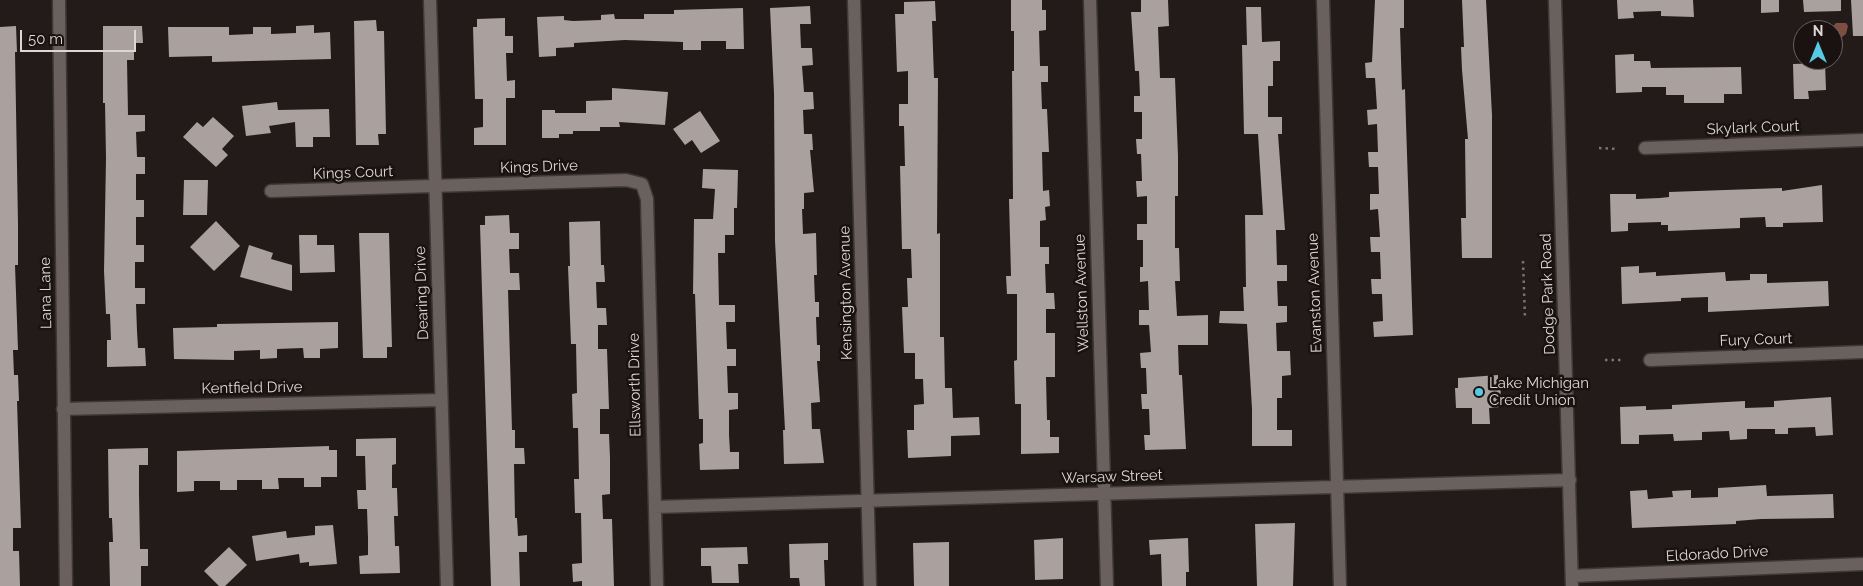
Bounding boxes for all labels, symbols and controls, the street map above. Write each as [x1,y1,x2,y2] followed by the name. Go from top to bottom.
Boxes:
[22,20,139,52] scale bar
[1793,20,1843,70] north arrow
[1813,23,1823,39] text: N
[28,30,63,48] text: 50 m
[1706,117,1800,139] street label: Skylark Court
[500,157,578,177] street label: Kings Drive
[313,163,393,183] street label: Kings Court
[836,226,856,360] street label: Kensington Avenue
[1304,233,1326,353] street label: Evanston Avenue
[1537,233,1559,355] street label: Dodge Park Road
[1071,234,1093,352] street label: Wellston Avenue
[411,246,433,340] street label: Dearing Drive
[36,257,56,329] street label: Lana Lane
[1719,330,1793,350] street label: Fury Court
[625,333,645,437] street label: Ellsworth Drive
[1489,374,1589,409] place label: Lake Michigan Credit Union
[201,378,303,398] street label: Kentfield Drive
[1473,386,1485,398] marker: Lake Michigan Credit Union
[1061,466,1163,488] street label: Warsaw Street
[1665,542,1769,566] street label: Eldorado Drive

